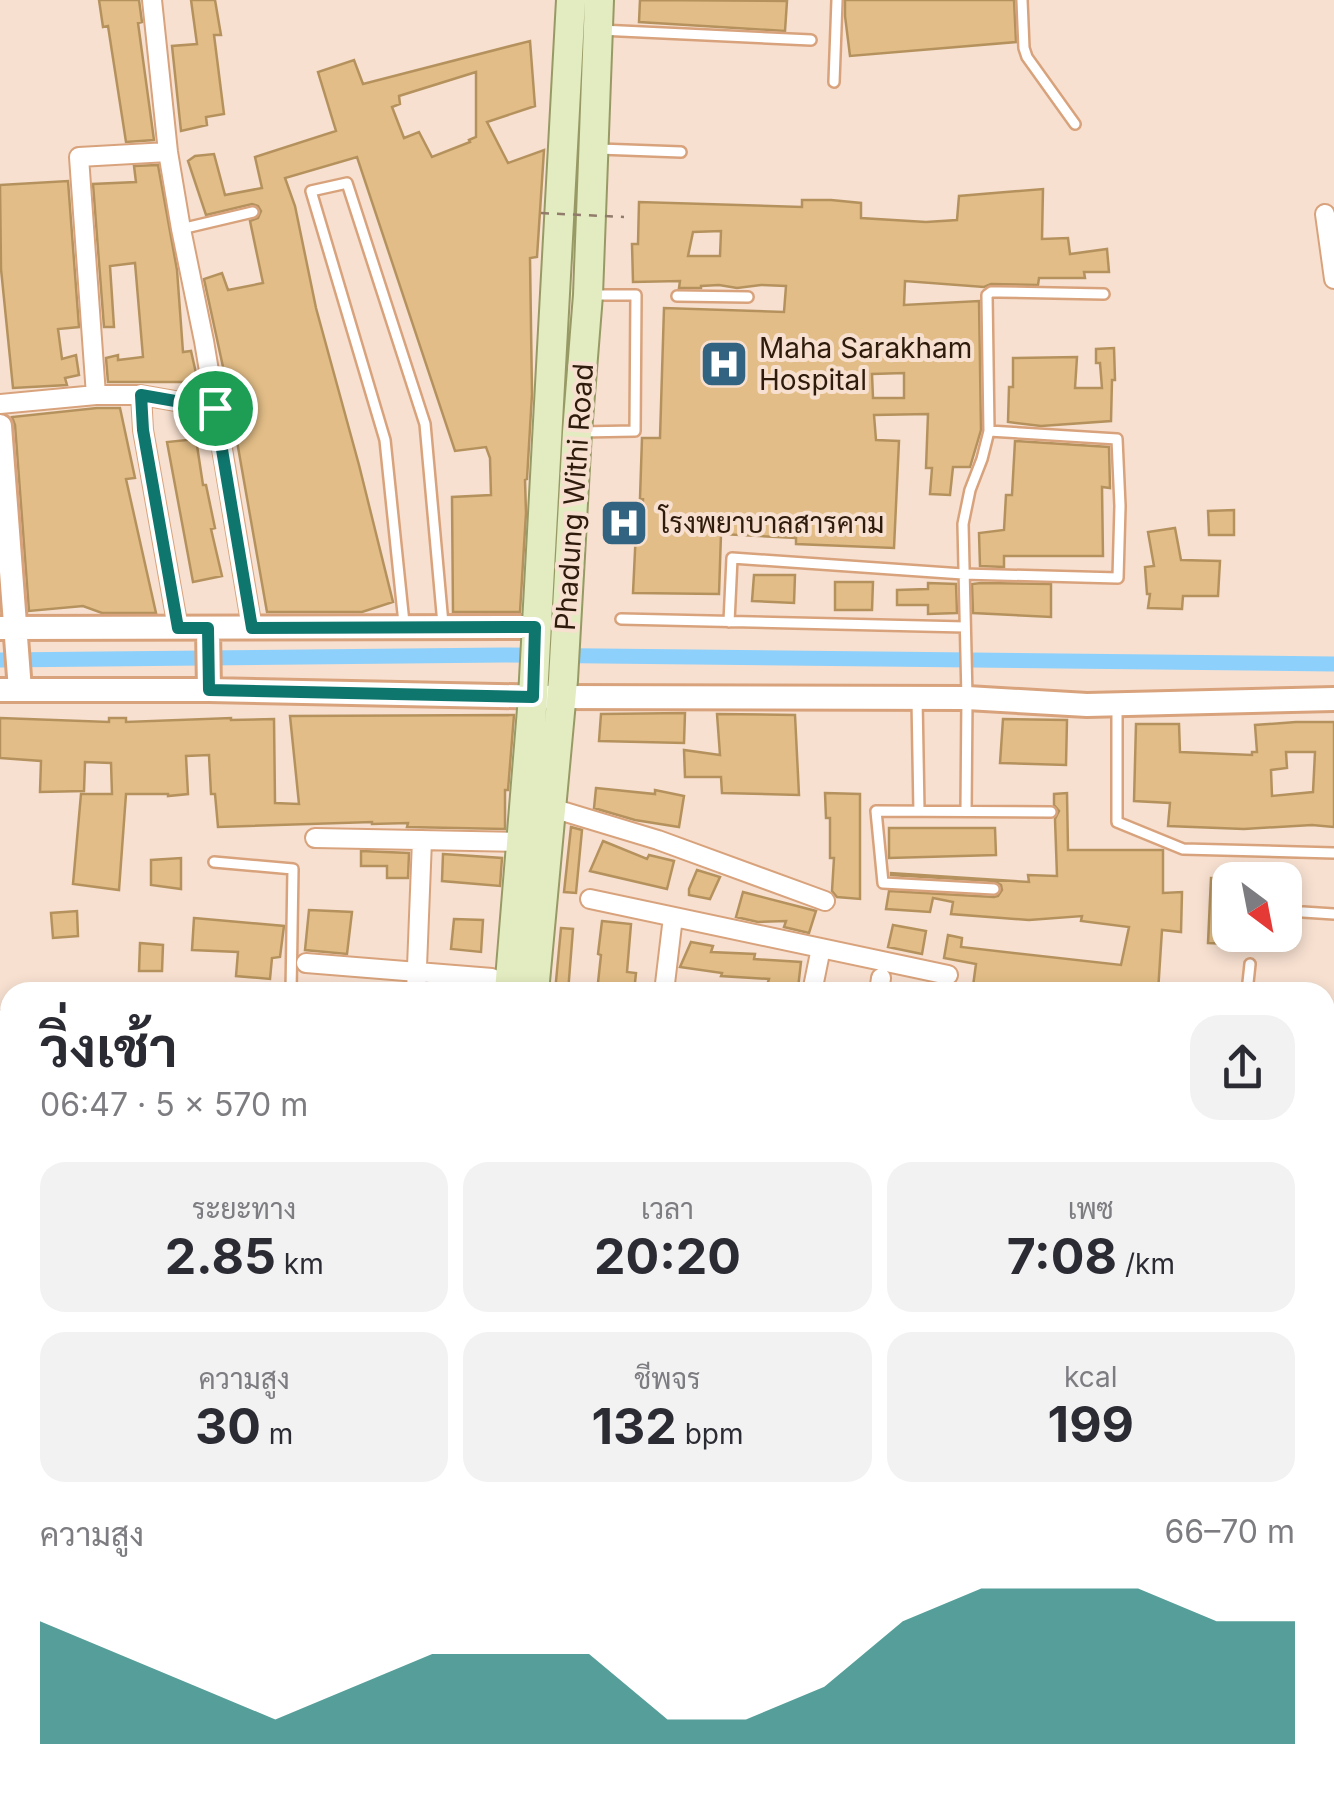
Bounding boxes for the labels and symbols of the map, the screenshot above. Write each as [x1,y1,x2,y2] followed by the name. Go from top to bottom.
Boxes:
[759,331,972,397] place label: Maha Sarakham Hospital
[698,338,750,390] hospital icon: Maha Sarakham Hospital
[548,362,600,632] street label: Phadung Withi Road
[173,366,258,451] pin
[598,497,650,549] hospital icon: โรงพยาบาลสารคาม
[657,504,885,540] place label: โรงพยาบาลสารคาม
[1212,862,1302,952] north arrow

